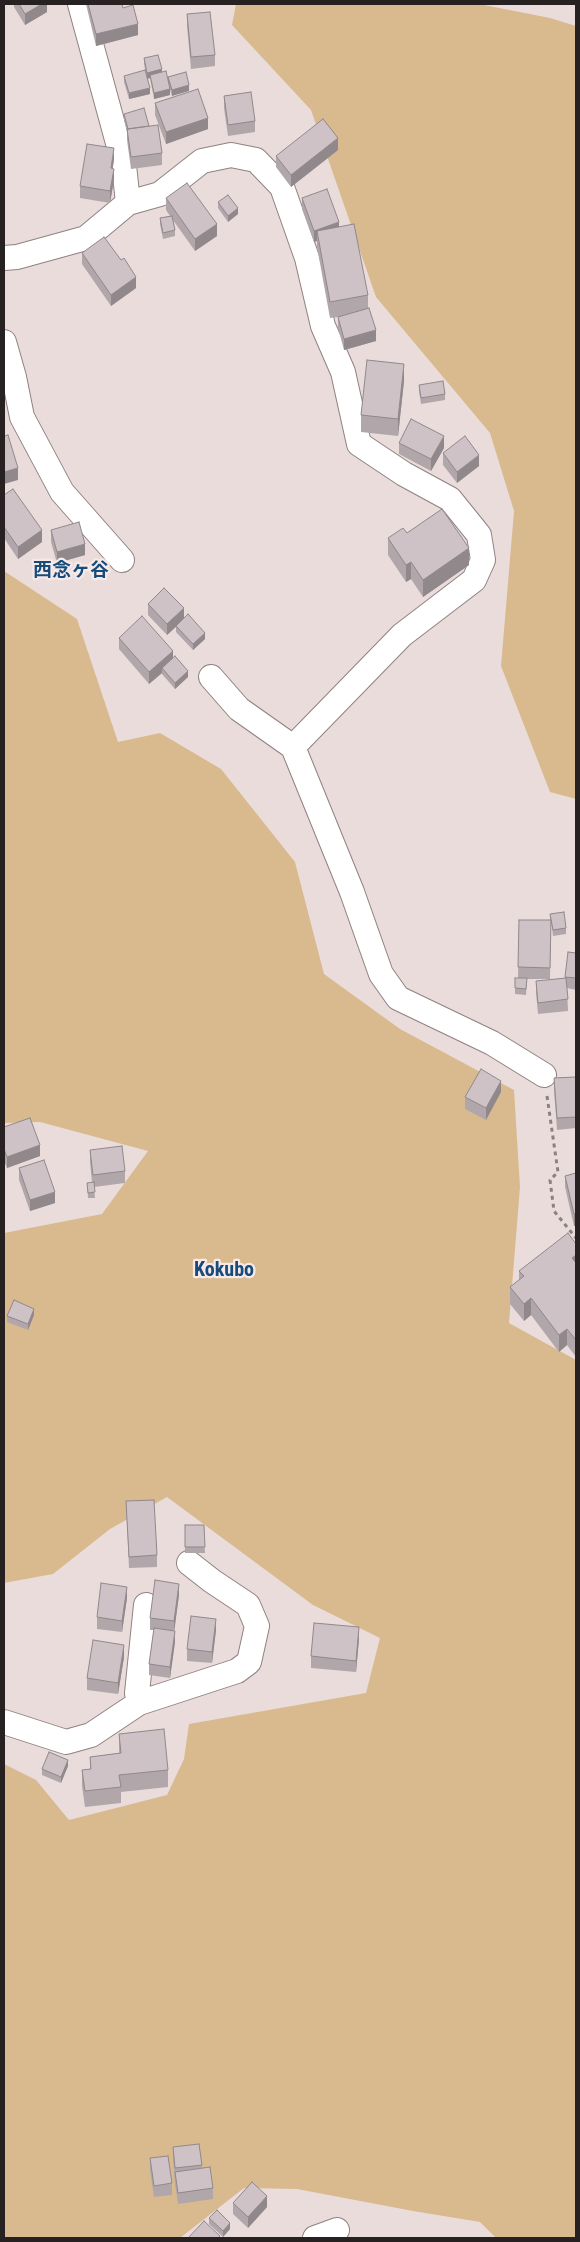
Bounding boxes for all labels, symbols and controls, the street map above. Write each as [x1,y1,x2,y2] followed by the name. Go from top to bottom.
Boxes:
[33,560,109,582] district label: 西念ヶ谷
[194,1259,254,1283] district label: Kokubo

